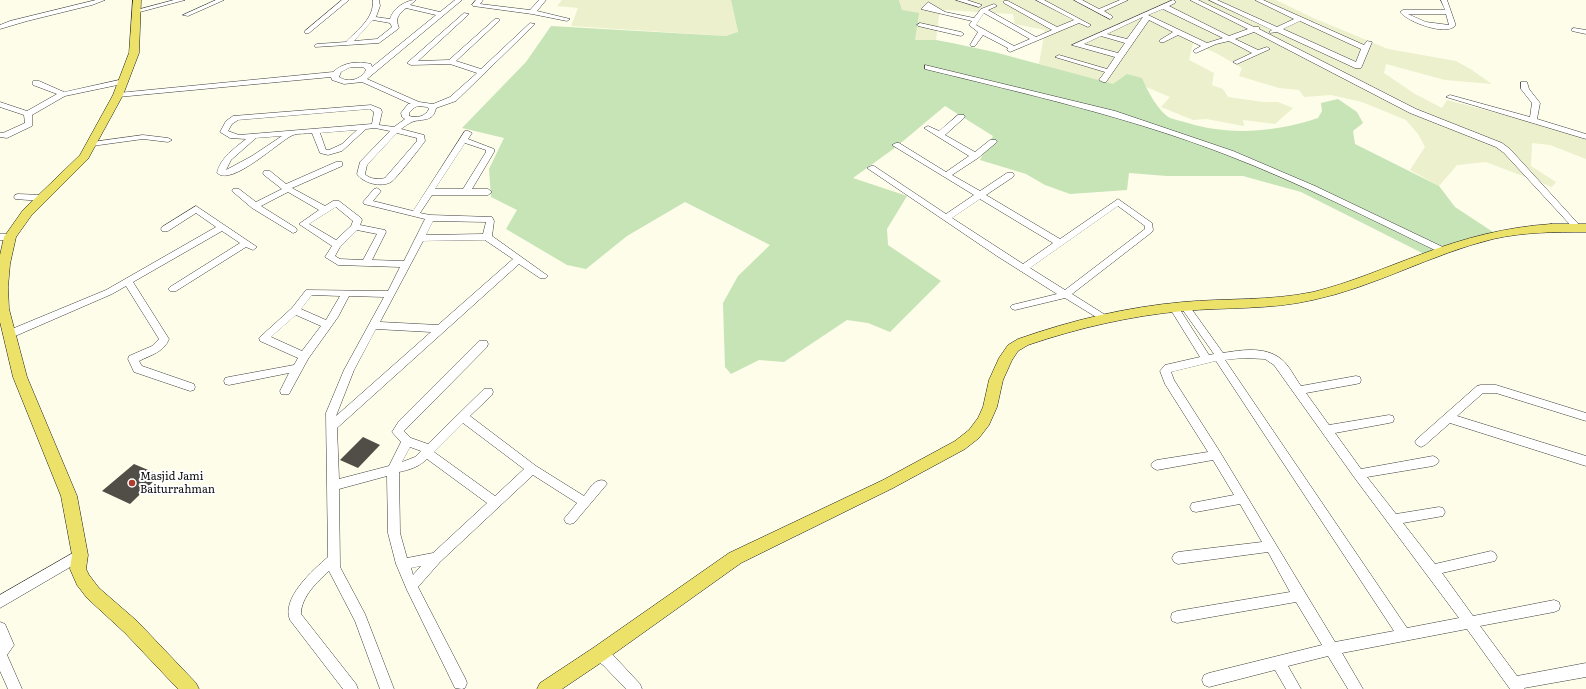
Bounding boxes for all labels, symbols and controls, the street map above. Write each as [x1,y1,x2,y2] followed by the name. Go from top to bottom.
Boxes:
[140,470,215,496] place label: Masjid Jami Baiturrahman
[127,478,137,488] marker: Masjid Jami Baiturrahman

